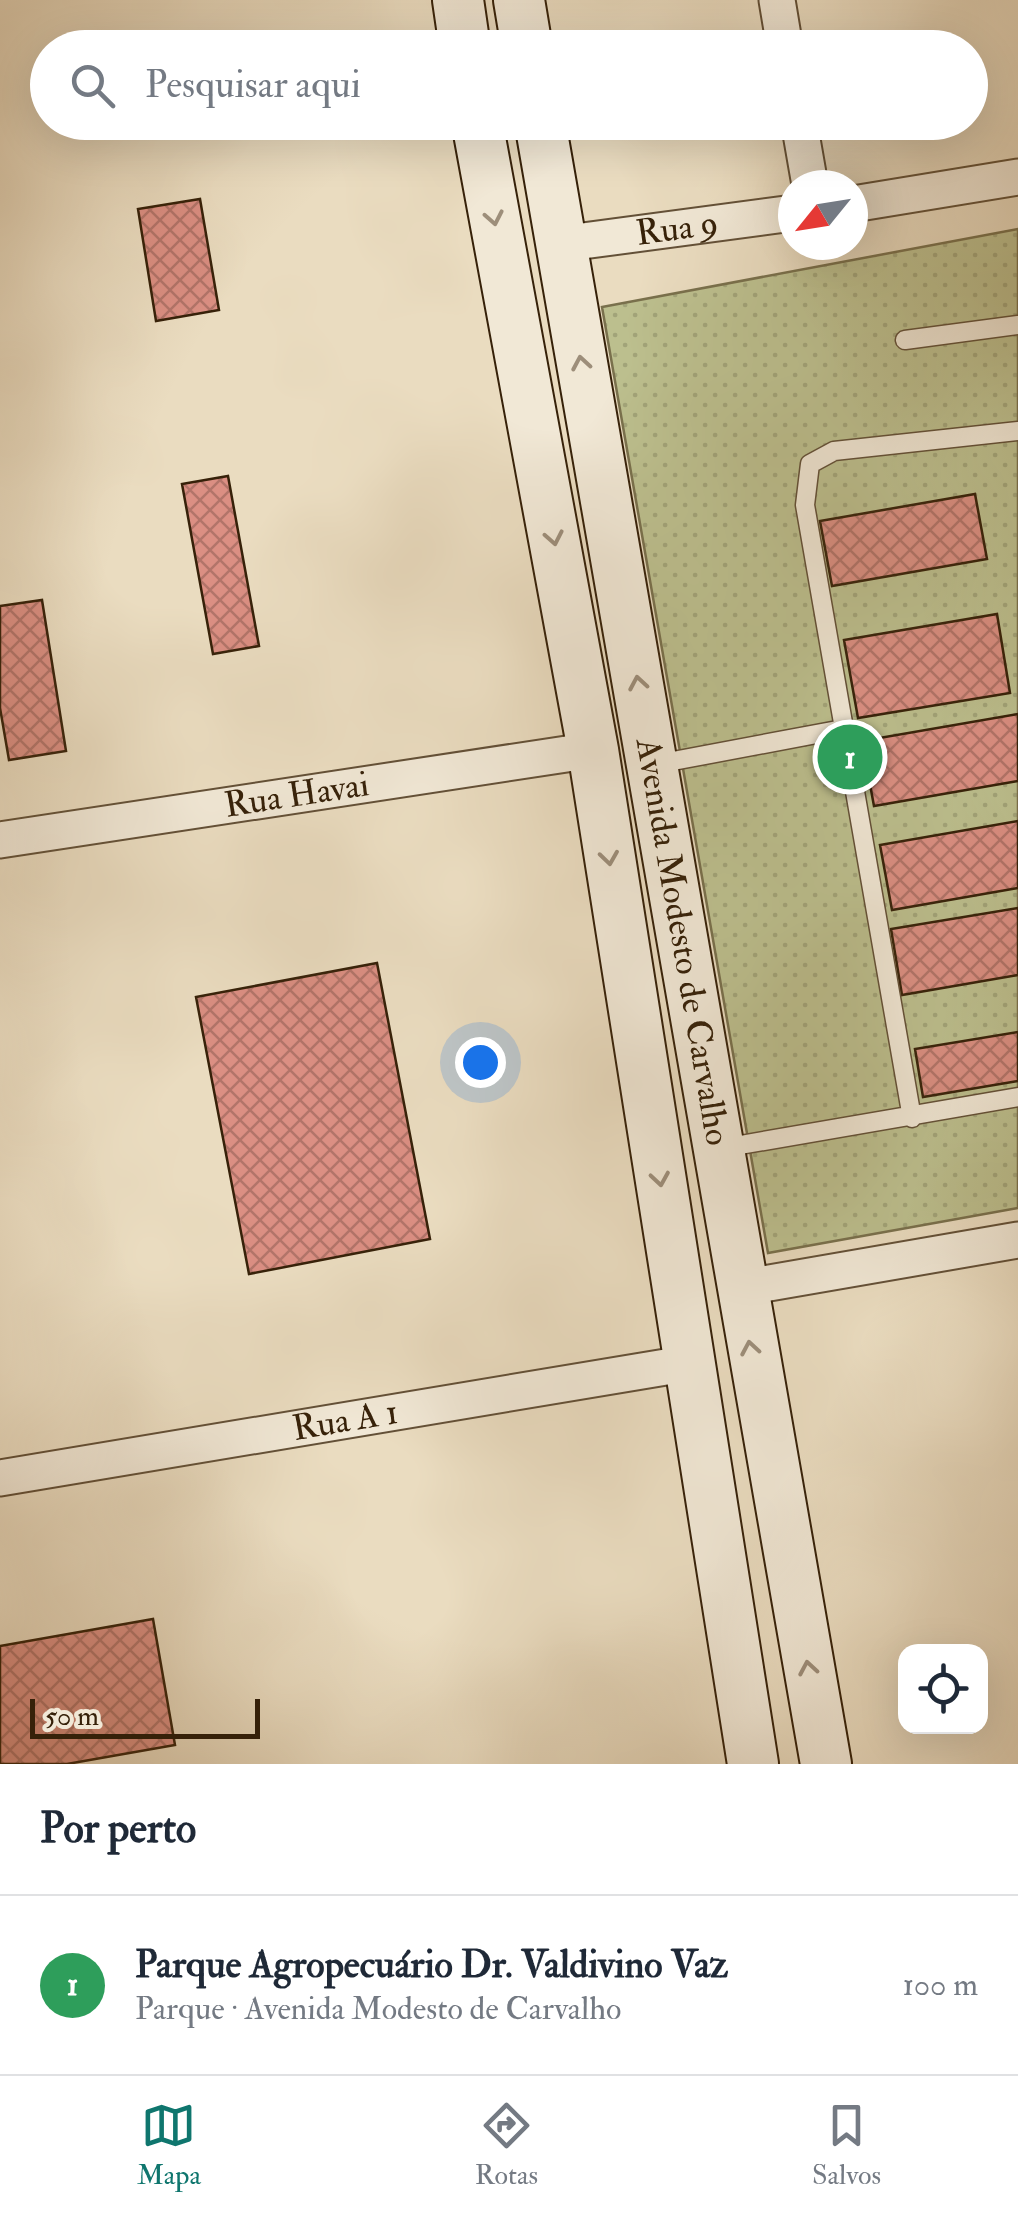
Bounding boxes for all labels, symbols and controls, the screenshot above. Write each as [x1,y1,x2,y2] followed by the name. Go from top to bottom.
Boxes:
[30,30,988,140] search box
[65,58,120,113] icon: search
[145,61,361,109] text: Pesquisar aqui
[778,170,868,260] north arrow
[633,201,721,256] street label: Rua 9
[483,210,504,227] one-way arrow
[571,355,592,371] one-way arrow
[542,529,563,546] one-way arrow
[628,675,649,691] one-way arrow
[818,720,882,794] pin: 1
[626,734,740,1149] street label: Avenida Modesto de Carvalho
[221,762,372,828] street label: Rua Havai
[597,850,618,866] one-way arrow
[455,1037,506,1088] your location
[648,1171,669,1187] one-way arrow
[741,1340,762,1357] one-way arrow
[289,1390,401,1451] street label: Rua A 1
[898,1644,988,1734] map controls
[898,1644,988,1734] button: locate
[799,1660,820,1677] one-way arrow
[30,1694,260,1738] scale bar
[45,1699,99,1734] text: 50 m
[40,1803,196,1855] text: Por perto
[135,1941,728,1989] text: Parque Agropecuário Dr. Valdivino Vaz
[67,1965,78,2005] text: 1
[902,1965,978,2005] text: 100 m
[135,1989,621,2029] text: Parque · Avenida Modesto de Carvalho
[137,2098,201,2193] tab: Mapa
[475,2098,538,2193] tab: Rotas
[812,2098,881,2193] tab: Salvos

